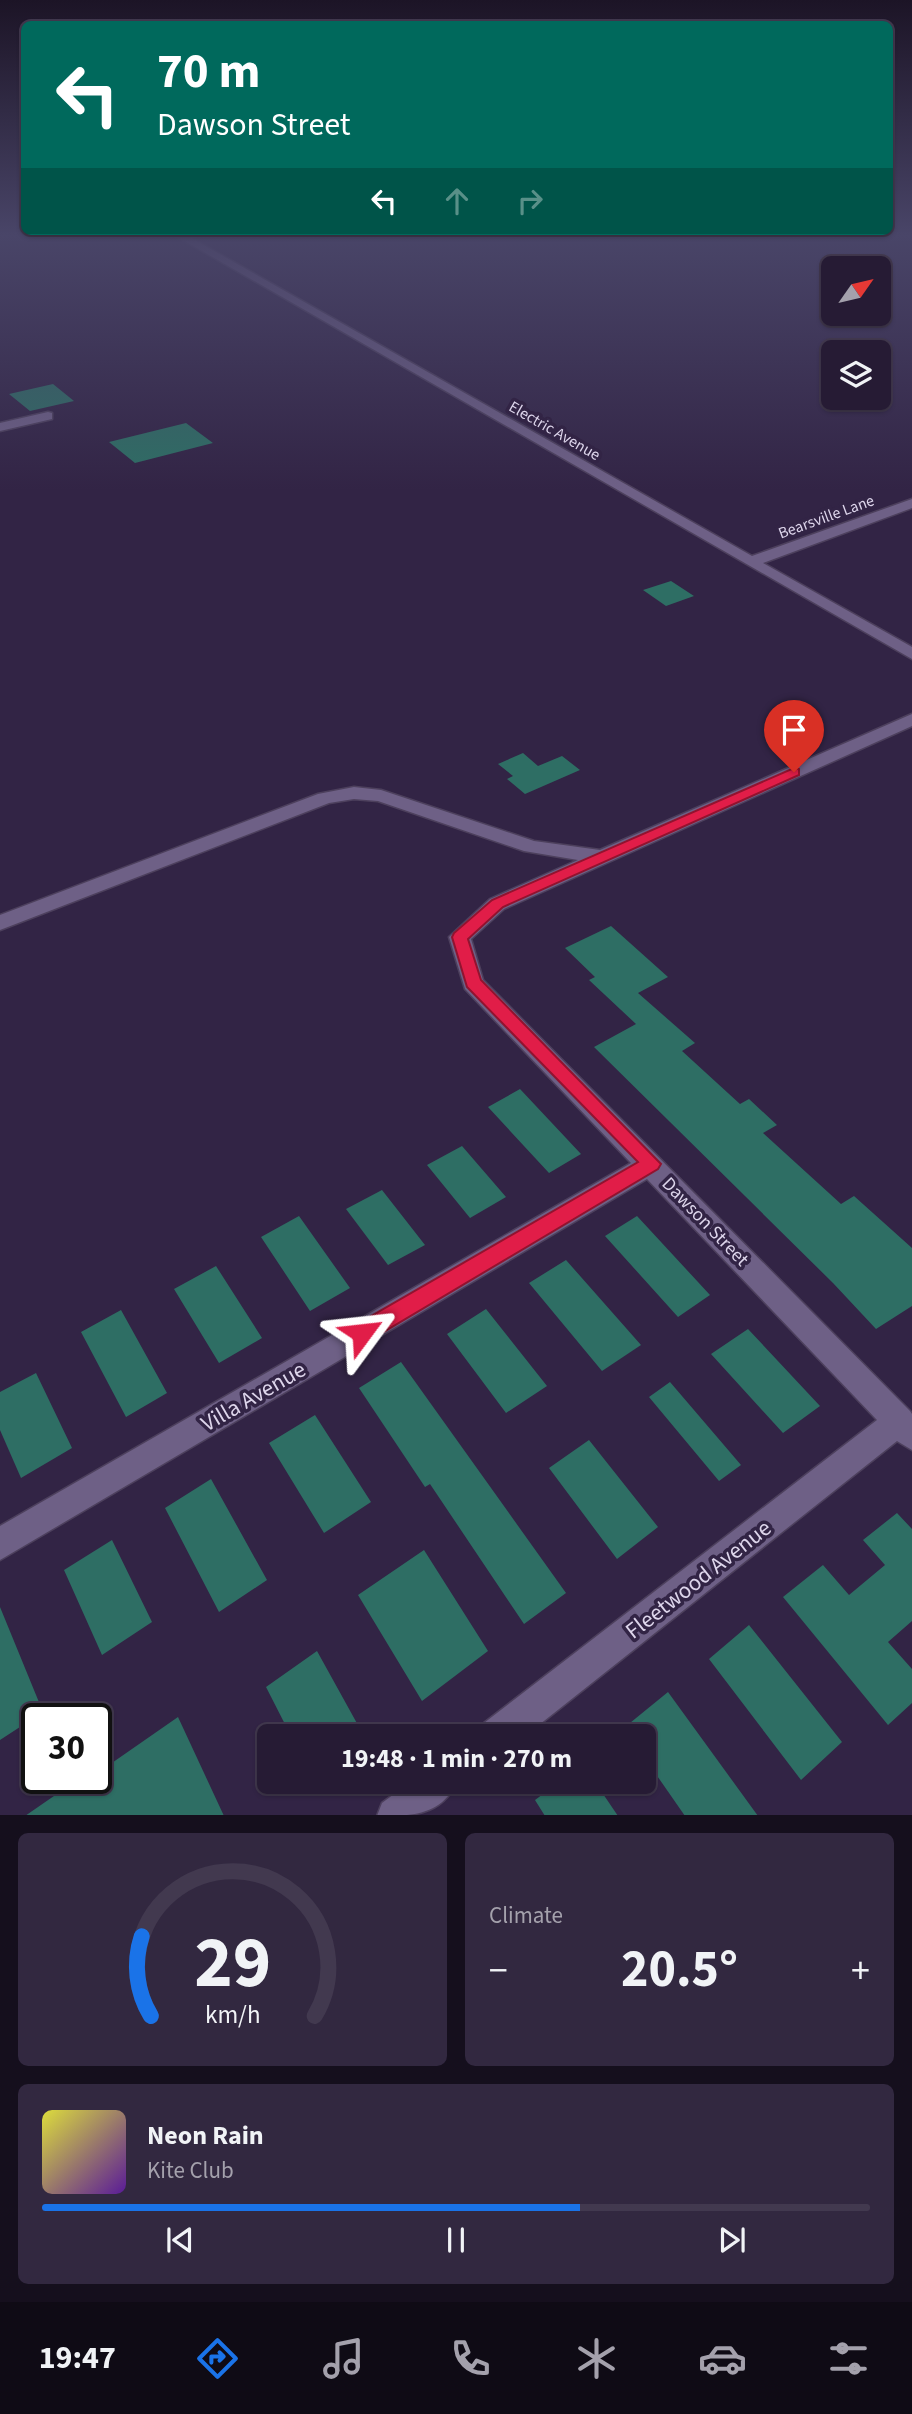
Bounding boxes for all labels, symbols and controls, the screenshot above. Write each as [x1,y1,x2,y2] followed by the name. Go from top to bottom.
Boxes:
[157,37,261,107] text: 70 m
[42,49,133,140] icon: left
[157,102,351,148] text: Dawson Street
[365,182,403,220] icon: left
[438,182,476,220] icon: ahead
[511,182,549,220] icon: right
[821,256,891,326] north arrow
[821,256,891,410] map controls
[821,340,891,410] button: layers
[505,396,604,466] street label: Electric Avenue
[775,489,877,544] street label: Bearsville Lane
[764,700,824,772] pin
[775,711,813,749] icon: arrive
[655,1171,755,1273] street label: Dawson Street
[325,1296,399,1370] position arrow
[195,1353,312,1440] street label: Villa Avenue
[618,1512,778,1647] street label: Fleetwood Avenue
[21,1703,112,1794] speed limit sign: 30
[341,1740,572,1777] text: 19:48 · 1 min · 270 m
[489,1899,563,1932] text: Climate
[194,1911,271,2015] text: 29
[621,1933,738,2007] text: 20.5°
[489,1944,508,1998] text: −
[851,1944,870,1998] text: +
[205,1996,260,2032] text: km/h
[147,2117,264,2154] text: Neon Rain
[147,2154,234,2187] text: Kite Club
[161,2221,199,2259] icon: previous
[437,2221,475,2259] icon: pause
[713,2221,751,2259] icon: next
[193,2334,242,2383] icon: directions
[319,2334,368,2383] icon: music
[446,2334,495,2383] icon: phone
[572,2334,621,2383] icon: climate
[698,2334,747,2383] icon: car
[824,2334,873,2383] icon: filters
[39,2335,116,2381] text: 19:47

